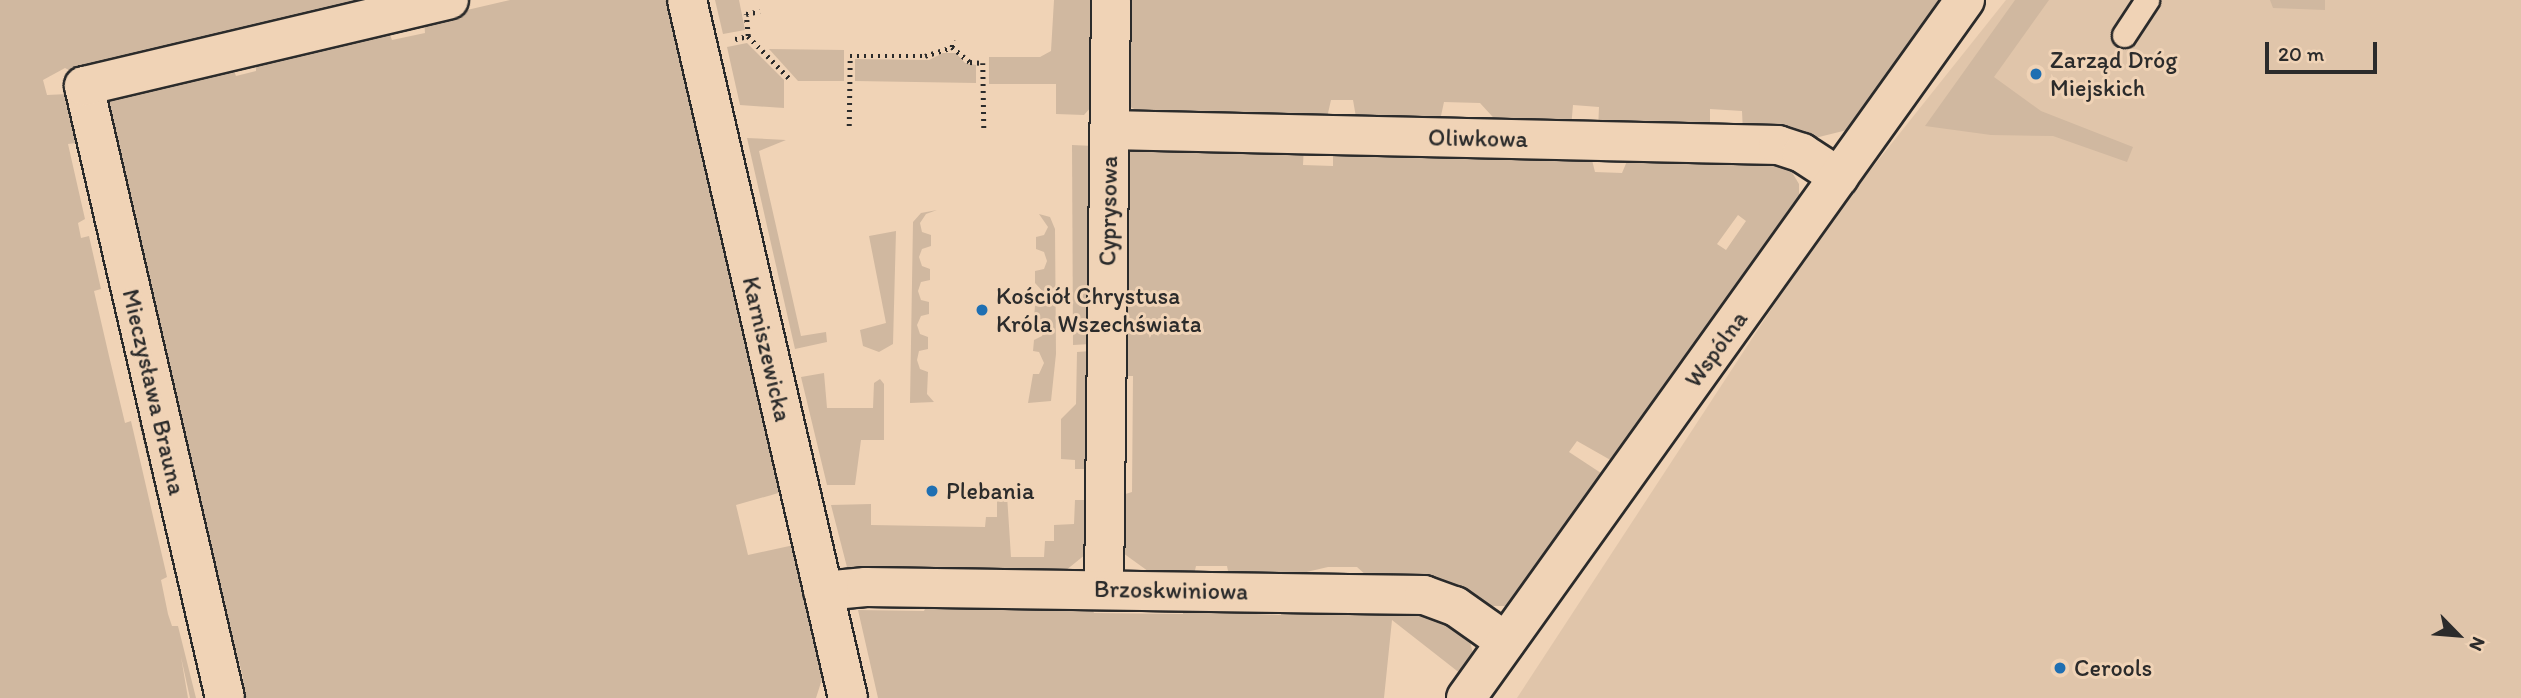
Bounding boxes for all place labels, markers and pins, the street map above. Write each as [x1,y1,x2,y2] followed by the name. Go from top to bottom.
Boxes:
[2050,46,2177,102] place label: Zarząd Dróg Miejskich
[2028,66,2044,82] marker: Zarząd Dróg Miejskich
[996,282,1202,338] place label: Kościół Chrystusa Króla Wszechświata
[974,302,990,318] marker: Kościół Chrystusa Króla Wszechświata
[946,477,1034,505] place label: Plebania
[924,483,940,499] marker: Plebania
[2074,654,2152,682] place label: Cerools
[2052,660,2068,676] marker: Cerools

